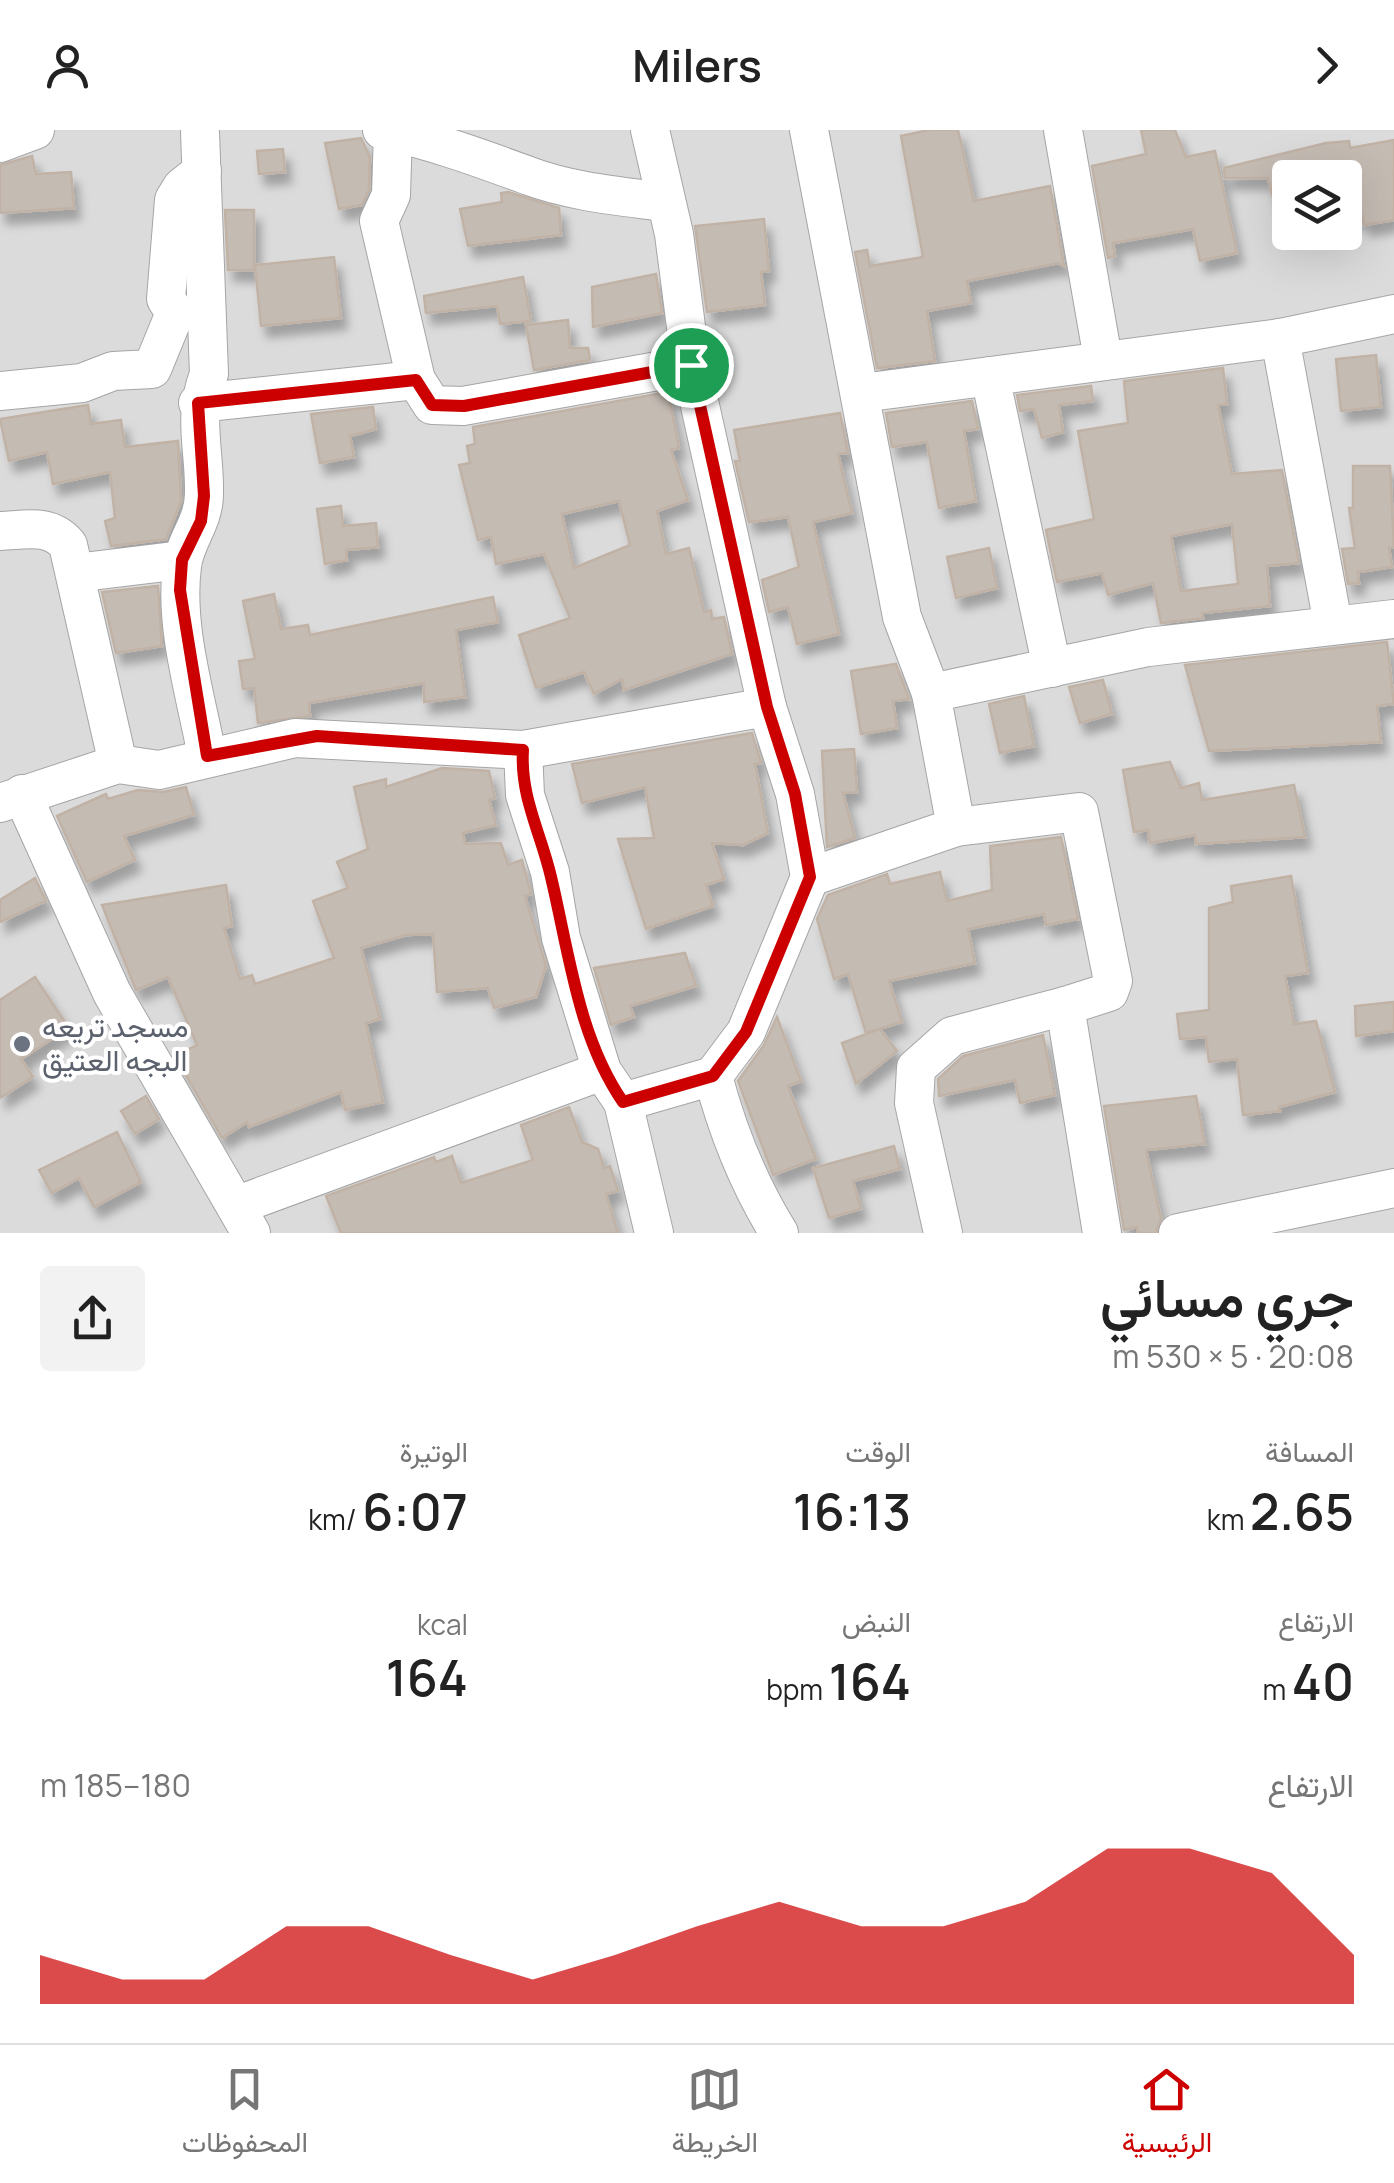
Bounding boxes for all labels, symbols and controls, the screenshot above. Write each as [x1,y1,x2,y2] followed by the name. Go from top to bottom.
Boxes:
[632,34,762,96] text: Milers
[40,38,95,93] icon: person
[1299,38,1354,93] icon: forward
[1272,160,1362,250] map controls
[1272,160,1362,250] button: layers
[649,323,734,408] pin
[664,338,719,393] icon: arrive
[42,1005,189,1080] place label: مسجد تريعه البجه العتيق
[11,1033,33,1055] marker: مسجد تريعه البجه العتيق
[1100,1258,1354,1334] text: جري مسائي
[40,1266,145,1371] button: share
[1112,1334,1354,1378] text: 20:08 · 5 × 530 m
[400,1432,468,1470] text: الوتيرة
[845,1432,911,1470] text: الوقت
[1265,1432,1354,1470] text: المسافة
[362,1477,468,1545] text: 6:07
[793,1477,911,1545] text: 16:13
[1250,1477,1354,1545] text: 2.65
[308,1500,362,1538] text: /km
[1207,1500,1250,1538] text: km
[842,1602,911,1640] text: النبض
[1278,1602,1354,1640] text: الارتفاع
[417,1605,468,1643] text: kcal
[386,1643,468,1711] text: 164
[829,1647,911,1715] text: 164
[1292,1647,1354,1715] text: 40
[766,1670,829,1708] text: bpm
[1262,1670,1292,1708] text: m
[40,1763,191,1807] text: 180–185 m
[1267,1763,1354,1807] text: الارتفاع
[182,2062,308,2167] tab: المحفوظات
[672,2062,758,2167] tab: الخريطة
[1122,2062,1212,2167] tab: الرئيسية

